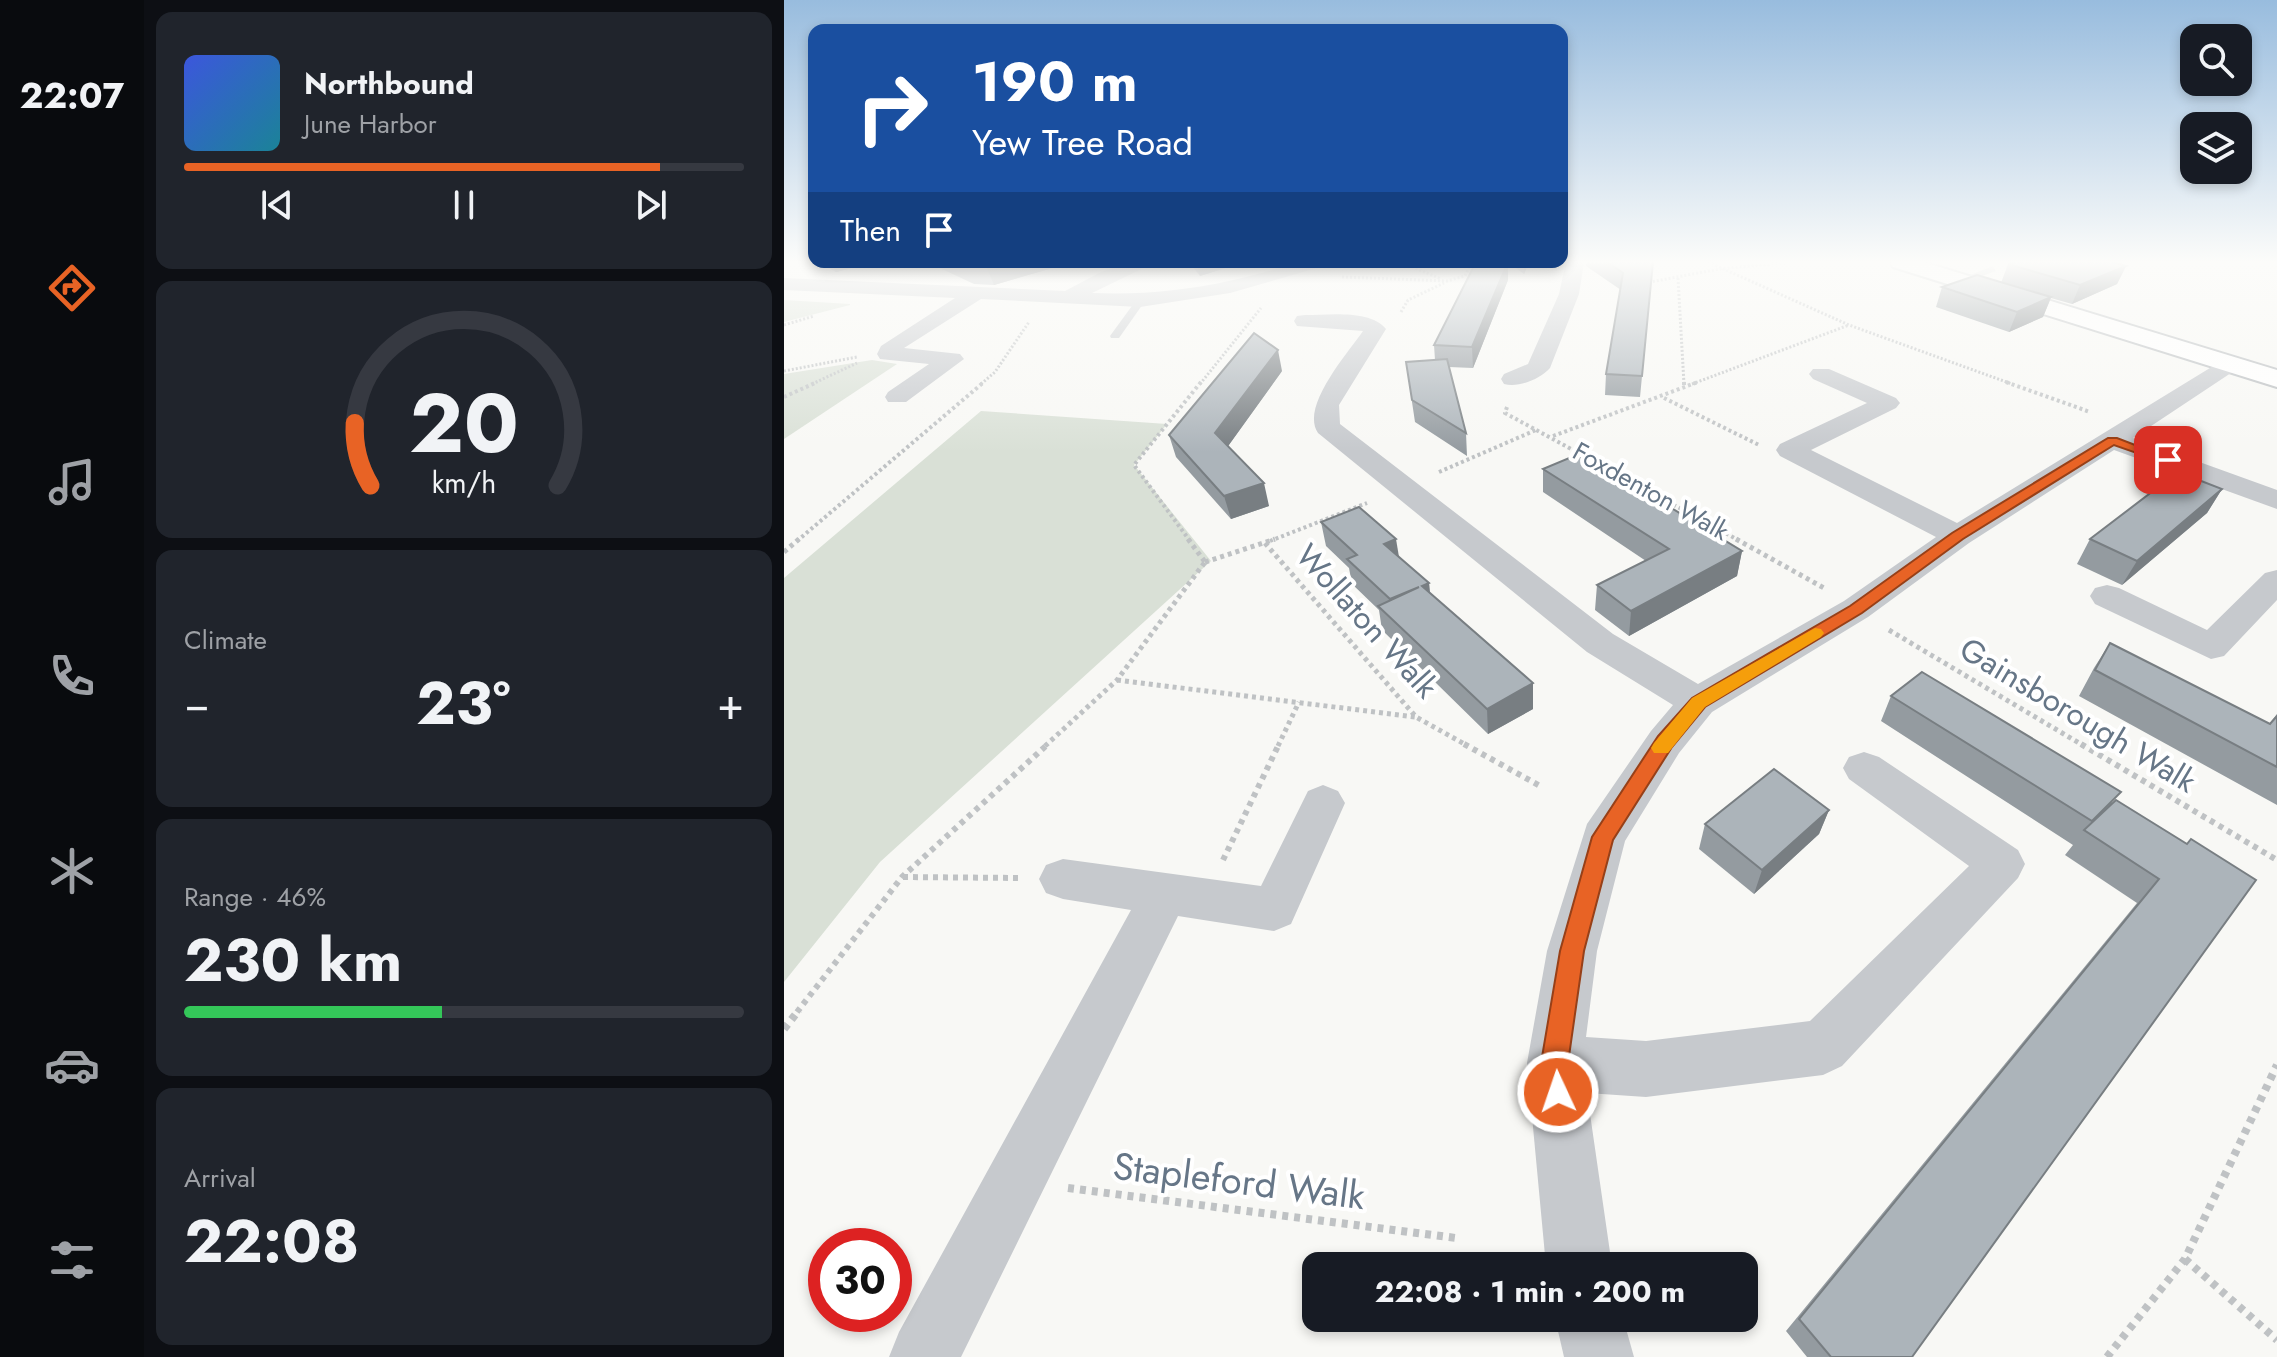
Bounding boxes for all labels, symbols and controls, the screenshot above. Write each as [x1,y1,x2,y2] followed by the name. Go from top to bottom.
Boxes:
[2180,24,2252,184] map controls
[2180,24,2252,96] button: search
[972,41,1138,122] text: 190 m
[840,56,944,160] icon: right
[304,62,474,105] text: Northbound
[20,69,124,121] text: 22:07
[304,105,437,143] text: June Harbor
[2180,112,2252,184] button: layers
[972,116,1193,168] text: Yew Tree Road
[255,183,299,227] icon: previous
[442,183,486,227] icon: pause
[629,183,673,227] icon: next
[917,208,961,252] icon: arrive
[840,209,901,252] text: Then
[44,260,100,316] icon: directions
[409,362,519,482] text: 20
[2134,426,2202,494] pin
[1566,432,1737,550] street label: Foxdenton Walk
[2146,438,2190,482] icon: arrive
[44,454,100,510] icon: music
[432,462,496,504] text: km/h
[1285,534,1449,709] street label: Wollaton Walk
[184,621,267,659] text: Climate
[1951,626,2206,804] street label: Gainsborough Walk
[44,648,100,704] icon: phone
[416,660,511,747] text: 23°
[184,672,210,736] text: −
[717,672,744,736] text: +
[44,843,100,899] icon: climate
[184,878,326,916] text: Range · 46%
[184,917,402,1004] text: 230 km
[44,1037,100,1093] icon: car
[1516,1050,1600,1134] position arrow
[1110,1138,1368,1223] street label: Stapleford Walk
[184,1159,256,1197] text: Arrival
[184,1198,359,1285] text: 22:08
[808,1228,912,1332] speed limit sign: 30
[44,1232,100,1288] icon: filters
[1375,1270,1685,1313] text: 22:08 · 1 min · 200 m

